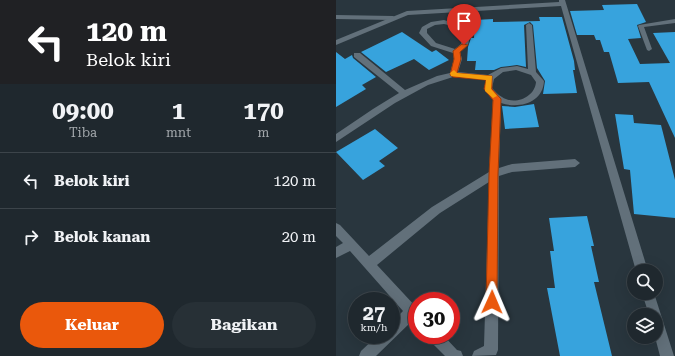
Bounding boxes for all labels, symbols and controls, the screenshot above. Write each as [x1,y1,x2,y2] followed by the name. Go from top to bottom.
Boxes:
[447,4,481,45] pin
[453,10,475,32] icon: arrive
[86,15,167,48] text: 120 m
[20,16,72,68] icon: left
[86,49,171,70] text: Belok kiri
[52,97,114,125] text: 09:00
[172,97,185,125] text: 1
[243,97,284,125] text: 170
[69,125,97,140] text: Tiba
[166,125,191,140] text: mnt
[258,125,269,140] text: m
[20,170,42,192] icon: left
[54,172,130,190] text: Belok kiri
[273,172,316,190] text: 120 m
[20,226,42,248] icon: right
[54,228,150,246] text: Belok kanan
[282,228,316,246] text: 20 m
[627,264,663,344] map controls
[627,264,663,300] button: search
[471,281,513,323] position arrow
[408,292,460,344] speed limit sign: 30
[363,301,385,325] text: 27
[20,302,164,348] button: Keluar
[172,302,316,348] button: Bagikan
[627,308,663,344] button: layers
[361,322,387,333] text: km/h

